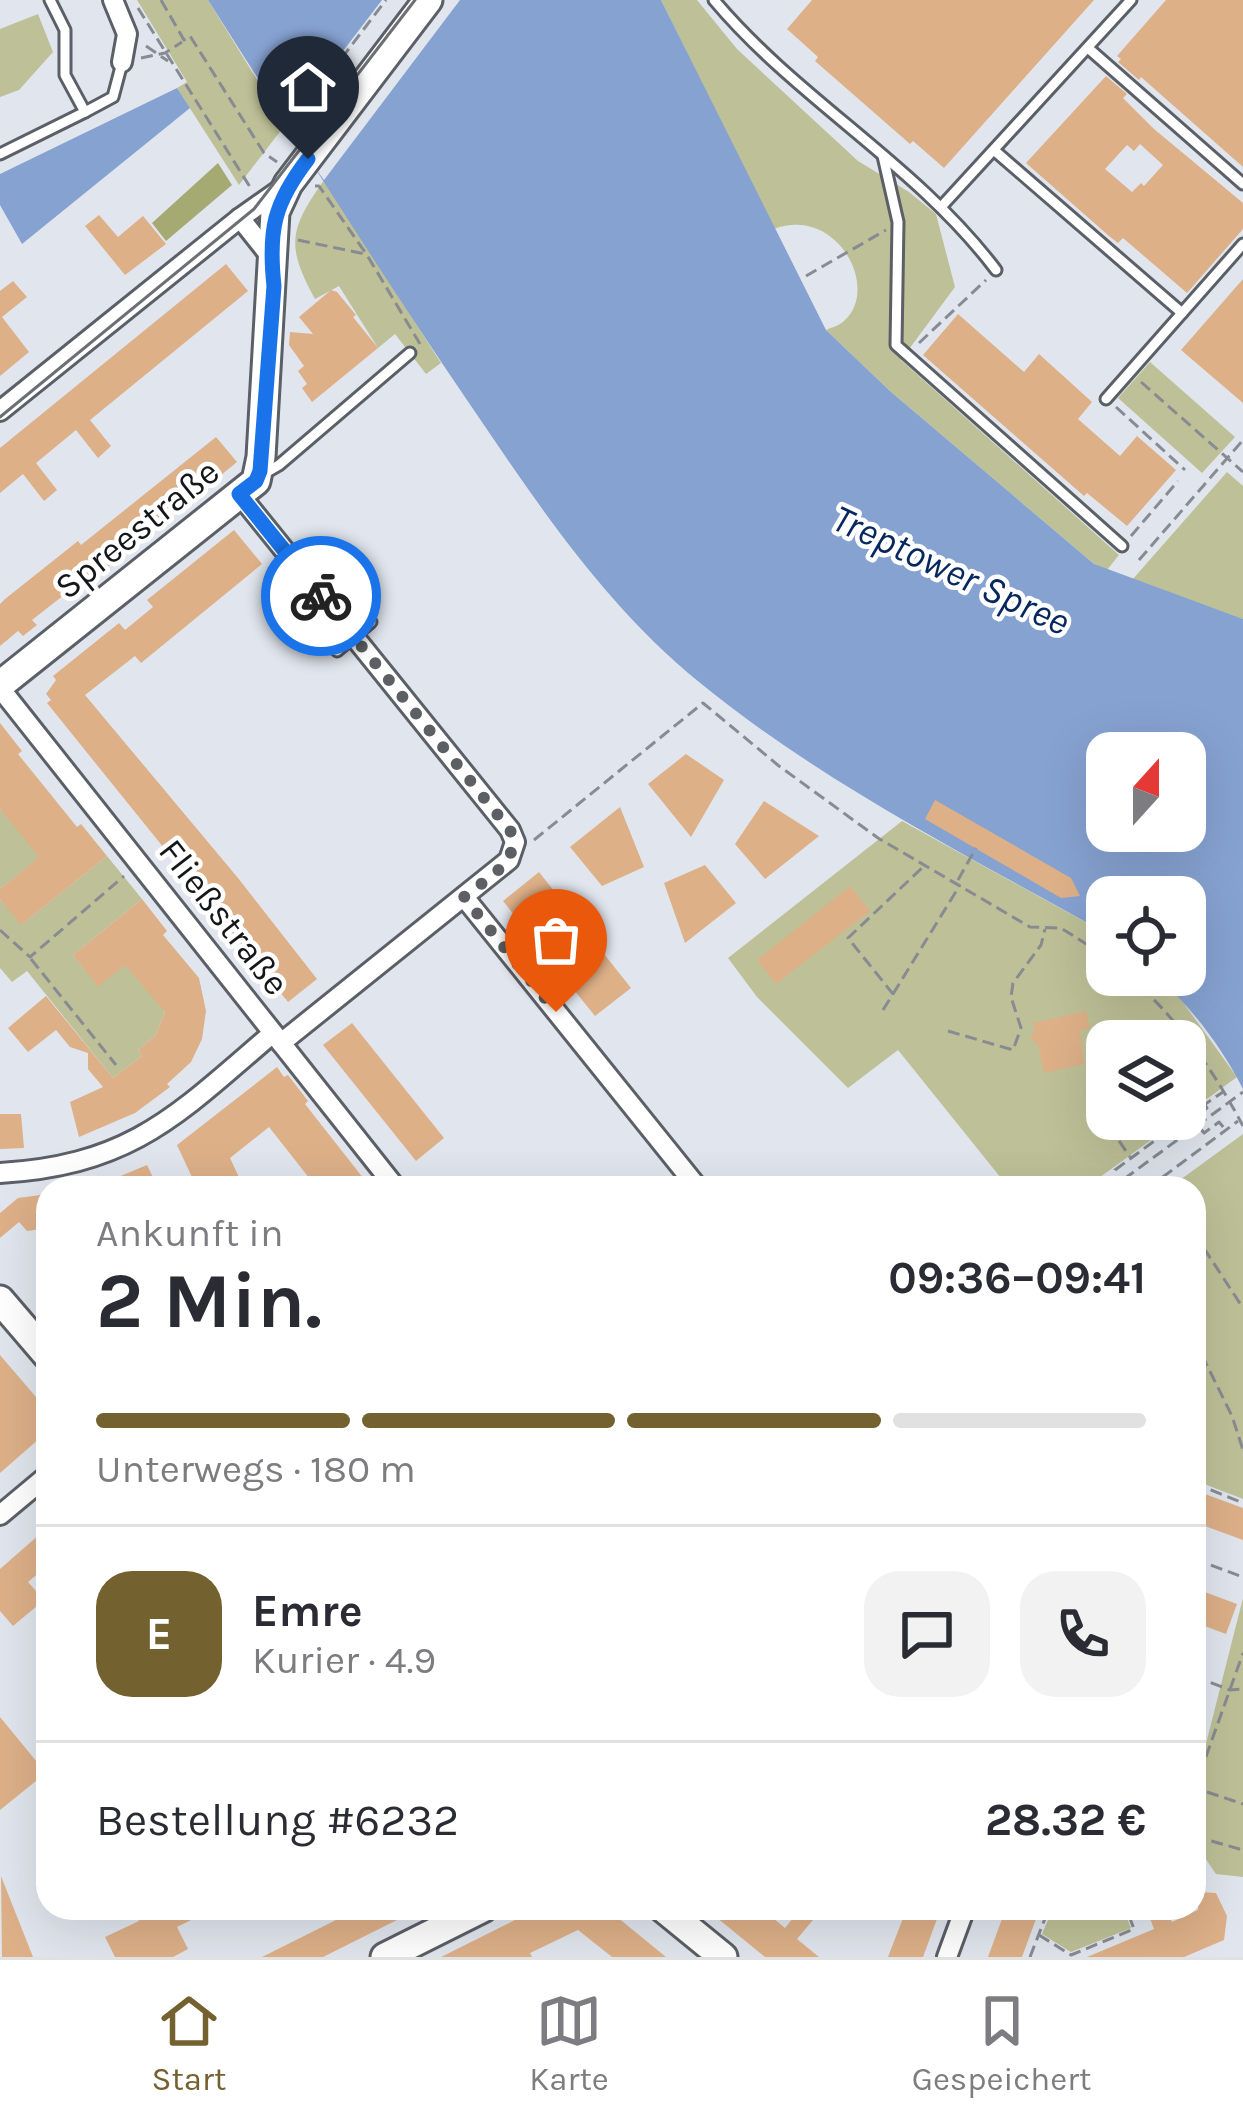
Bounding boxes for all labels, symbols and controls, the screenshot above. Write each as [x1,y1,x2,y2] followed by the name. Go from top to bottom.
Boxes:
[257,36,359,159] pin
[275,54,341,120] icon: home
[47,450,227,608] street label: Spreestraße
[825,495,1077,645] water label: Treptower Spree
[261,536,381,656] courier
[288,563,354,629] icon: bike
[1086,732,1206,852] north arrow
[1086,732,1206,1140] map controls
[150,831,298,1003] street label: Fließstraße
[1086,876,1206,996] button: locate
[505,889,607,1012] pin
[523,907,589,973] icon: bag
[1086,1020,1206,1140] button: layers
[96,1210,284,1256] text: Ankunft in
[888,1252,1146,1304] text: 09:36–09:41
[96,1255,322,1347] text: 2 Min.
[96,1446,416,1492] text: Unterwegs · 180 m
[864,1571,990,1697] button: chat
[1020,1571,1146,1697] button: phone
[252,1585,363,1637] text: Emre
[146,1608,172,1660] text: E
[252,1637,436,1683] text: Kurier · 4.9
[96,1794,459,1846] text: Bestellung #6232
[985,1794,1146,1846] text: 28.32 €
[151,1988,226,2098] tab: Start
[529,1988,609,2098] tab: Karte
[912,1988,1092,2098] tab: Gespeichert

